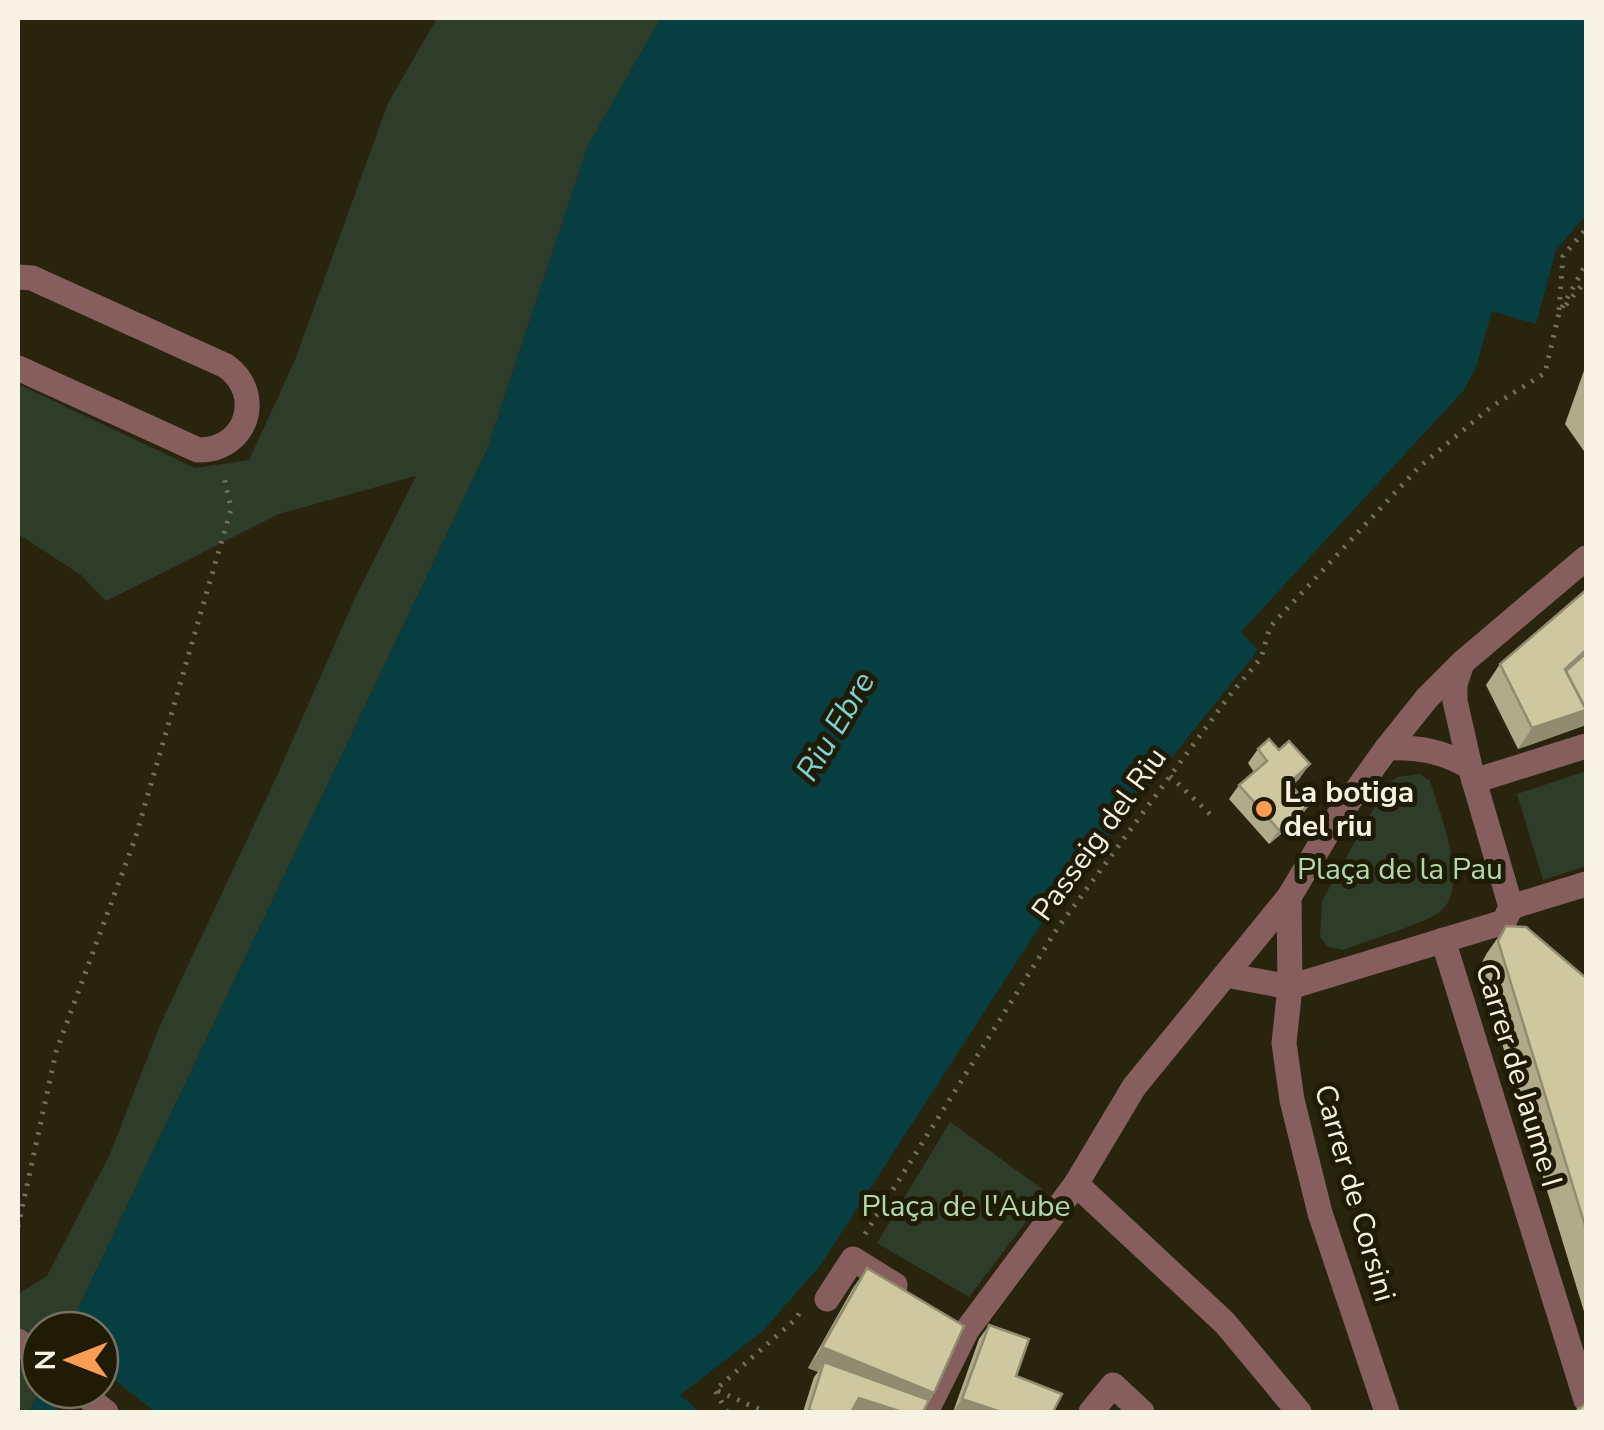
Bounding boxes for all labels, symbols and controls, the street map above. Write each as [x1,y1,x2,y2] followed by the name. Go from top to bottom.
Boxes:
[786,663,885,789] water label: Riu Ebre
[1023,739,1176,929] street label: Passeig del Riu
[1284,772,1414,847] place label: La botiga del riu
[1253,798,1275,820] marker: La botiga del riu
[1297,849,1503,890] park label: Plaça de la Pau
[1465,958,1572,1192] street label: Carrer de Jaume I
[1304,1080,1405,1307] street label: Carrer de Corsini
[862,1186,1070,1227] park label: Plaça de l'Aube
[20,1310,120,1410] north arrow
[27,1350,65,1370] text: N

